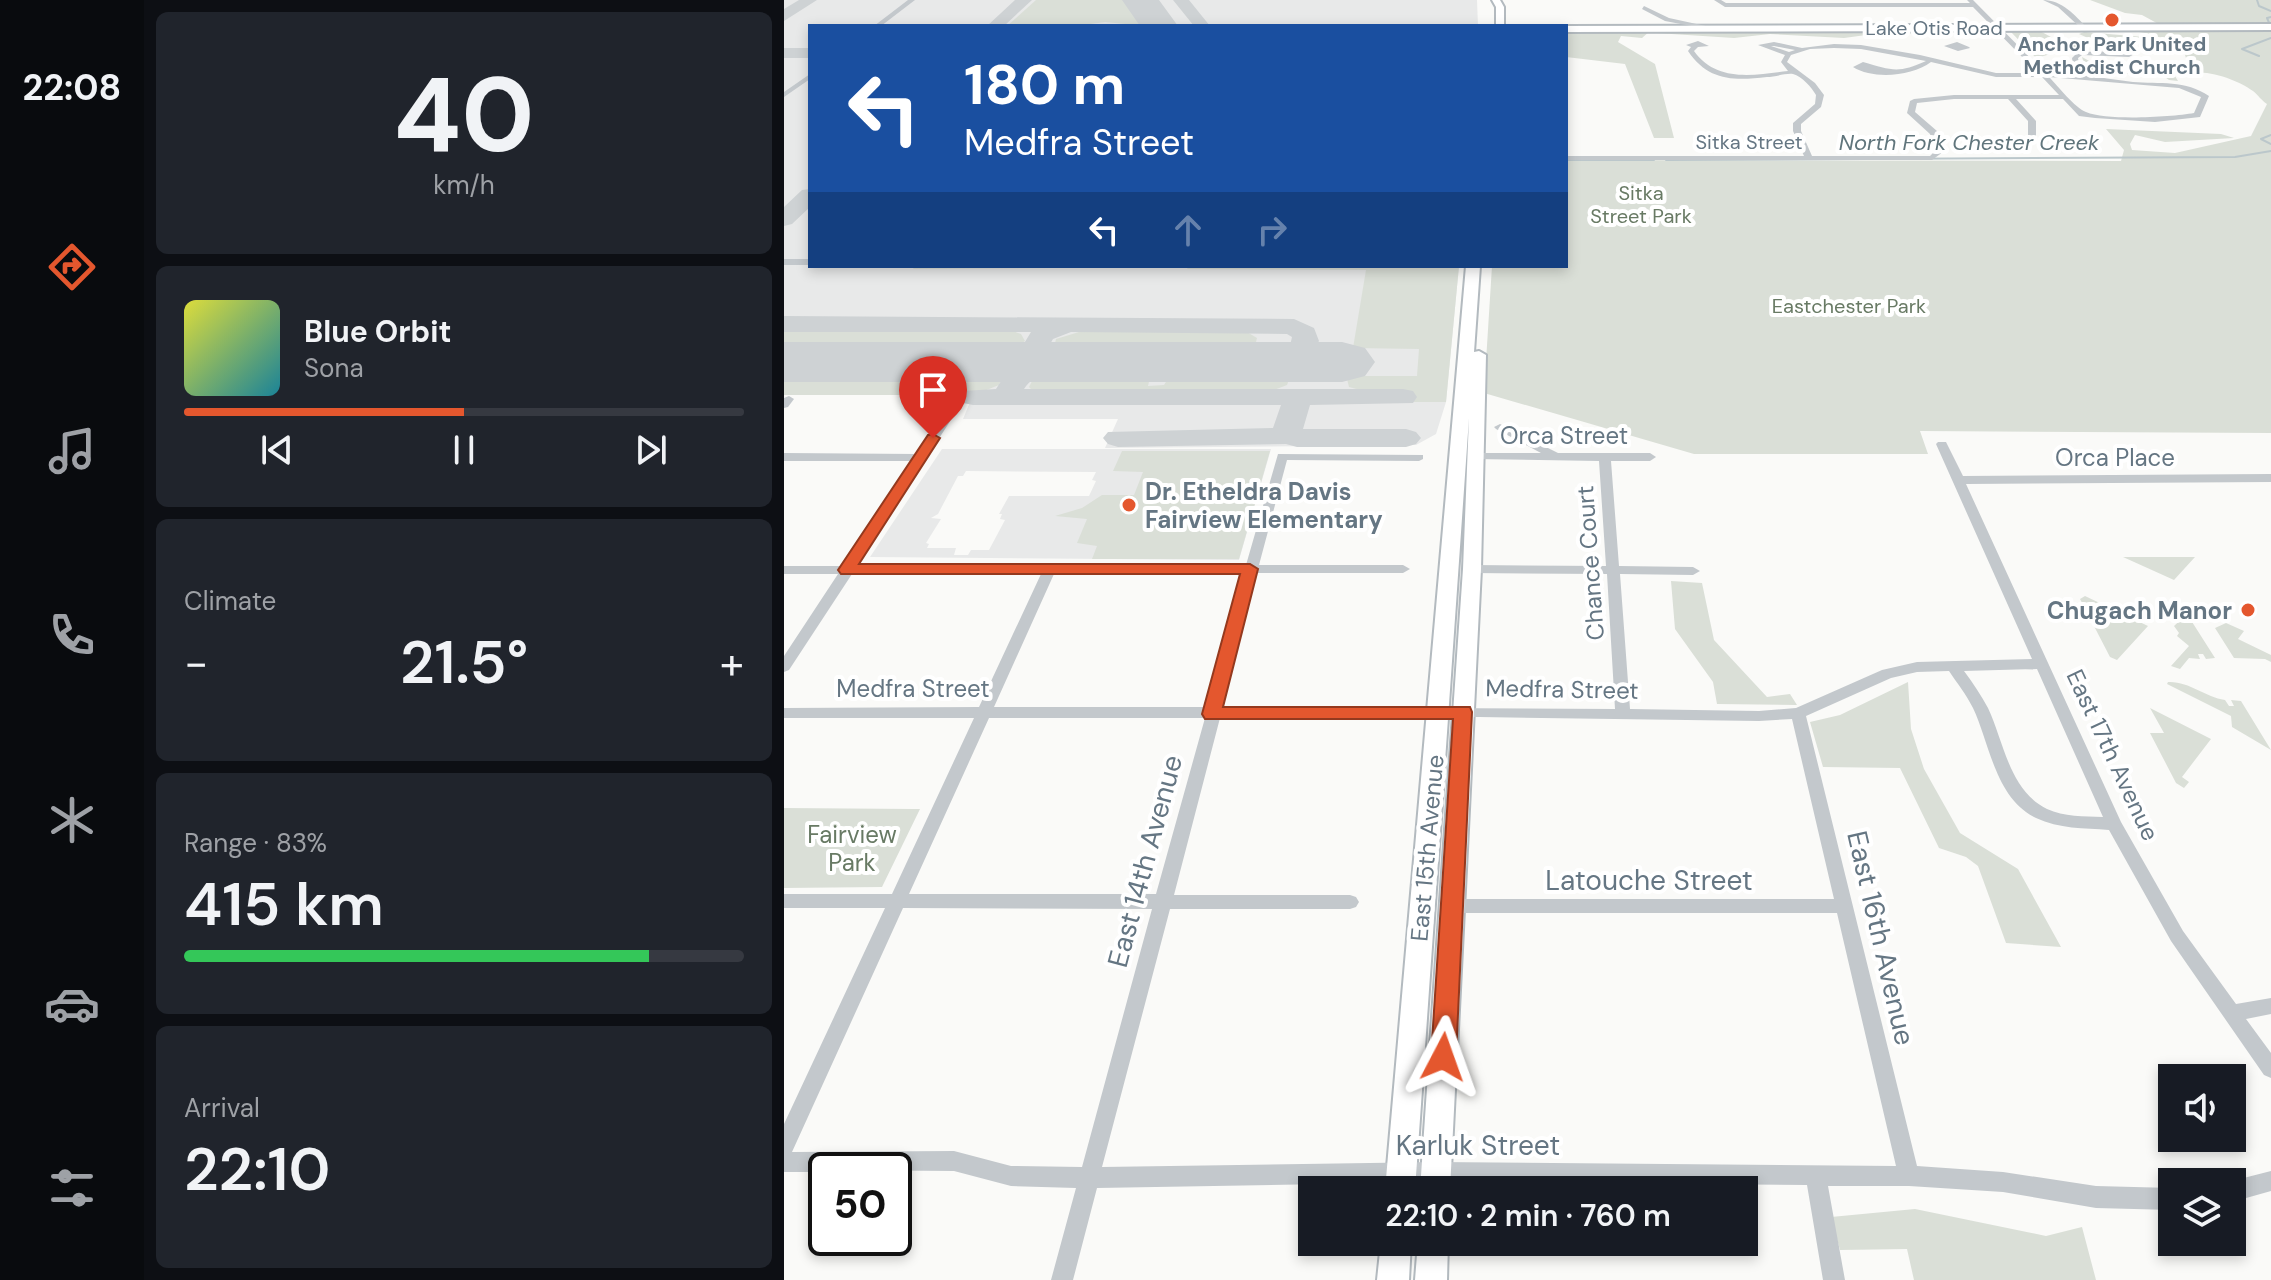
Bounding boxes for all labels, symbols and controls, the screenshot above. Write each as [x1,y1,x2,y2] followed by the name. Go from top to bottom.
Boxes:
[2103,11,2121,29] marker: Anchor Park United Methodist Church
[1865,15,2003,41] street label: Lake Otis Road
[2018,31,2206,80] place label: Anchor Park United Methodist Church
[394,48,534,183] text: 40
[964,48,1125,121] text: 180 m
[832,56,936,160] icon: left
[23,64,121,111] text: 22:08
[964,119,1194,166] text: Medfra Street
[1839,128,2100,157] water label: North Fork Chester Creek
[1695,129,1803,155] street label: Sitka Street
[433,168,495,202] text: km/h
[1590,180,1692,229] park label: Sitka Street Park
[1082,208,1126,252] icon: left
[1166,208,1210,252] icon: ahead
[1250,208,1294,252] icon: right
[44,239,100,295] icon: directions
[1772,293,1926,319] park label: Eastchester Park
[304,312,451,351] text: Blue Orbit
[304,351,364,385] text: Sona
[899,356,967,438] pin
[911,368,955,412] icon: arrive
[1500,420,1628,451] street label: Orca Street
[44,423,100,479] icon: music
[255,428,299,472] icon: previous
[442,428,486,472] icon: pause
[629,428,673,472] icon: next
[2055,442,2175,473] street label: Orca Place
[1145,476,1383,535] place label: Dr. Etheldra Davis Fairview Elementary
[1569,485,1611,641] street label: Chance Court
[1120,496,1138,514] marker: Dr. Etheldra Davis Fairview Elementary
[184,584,276,618] text: Climate
[2047,595,2232,626] place label: Chugach Manor
[2239,601,2257,619] marker: Chugach Manor
[44,607,100,663] icon: phone
[400,623,528,702] text: 21.5°
[184,634,208,692] text: −
[720,634,744,692] text: +
[2060,664,2166,846] street label: East 17th Avenue
[1485,672,1639,706] street label: Medfra Street
[836,673,990,704] street label: Medfra Street
[1099,751,1191,971] street label: East 14th Avenue
[1403,753,1451,943] street label: East 15th Avenue
[44,792,100,848] icon: climate
[807,819,897,878] park label: Fairview Park
[184,826,327,860] text: Range · 83%
[1838,827,1924,1049] street label: East 16th Avenue
[1545,862,1753,899] street label: Latouche Street
[184,865,384,944] text: 415 km
[44,976,100,1032] icon: car
[1401,1015,1485,1099] position arrow
[2158,1064,2246,1256] map controls
[2158,1064,2246,1152] button: sound
[184,1091,260,1125] text: Arrival
[1396,1127,1560,1164] street label: Karluk Street
[184,1130,330,1209] text: 22:10
[808,1152,912,1256] speed limit sign: 50
[44,1160,100,1216] icon: filters
[2158,1168,2246,1256] button: layers
[1385,1196,1671,1235] text: 22:10 · 2 min · 760 m

